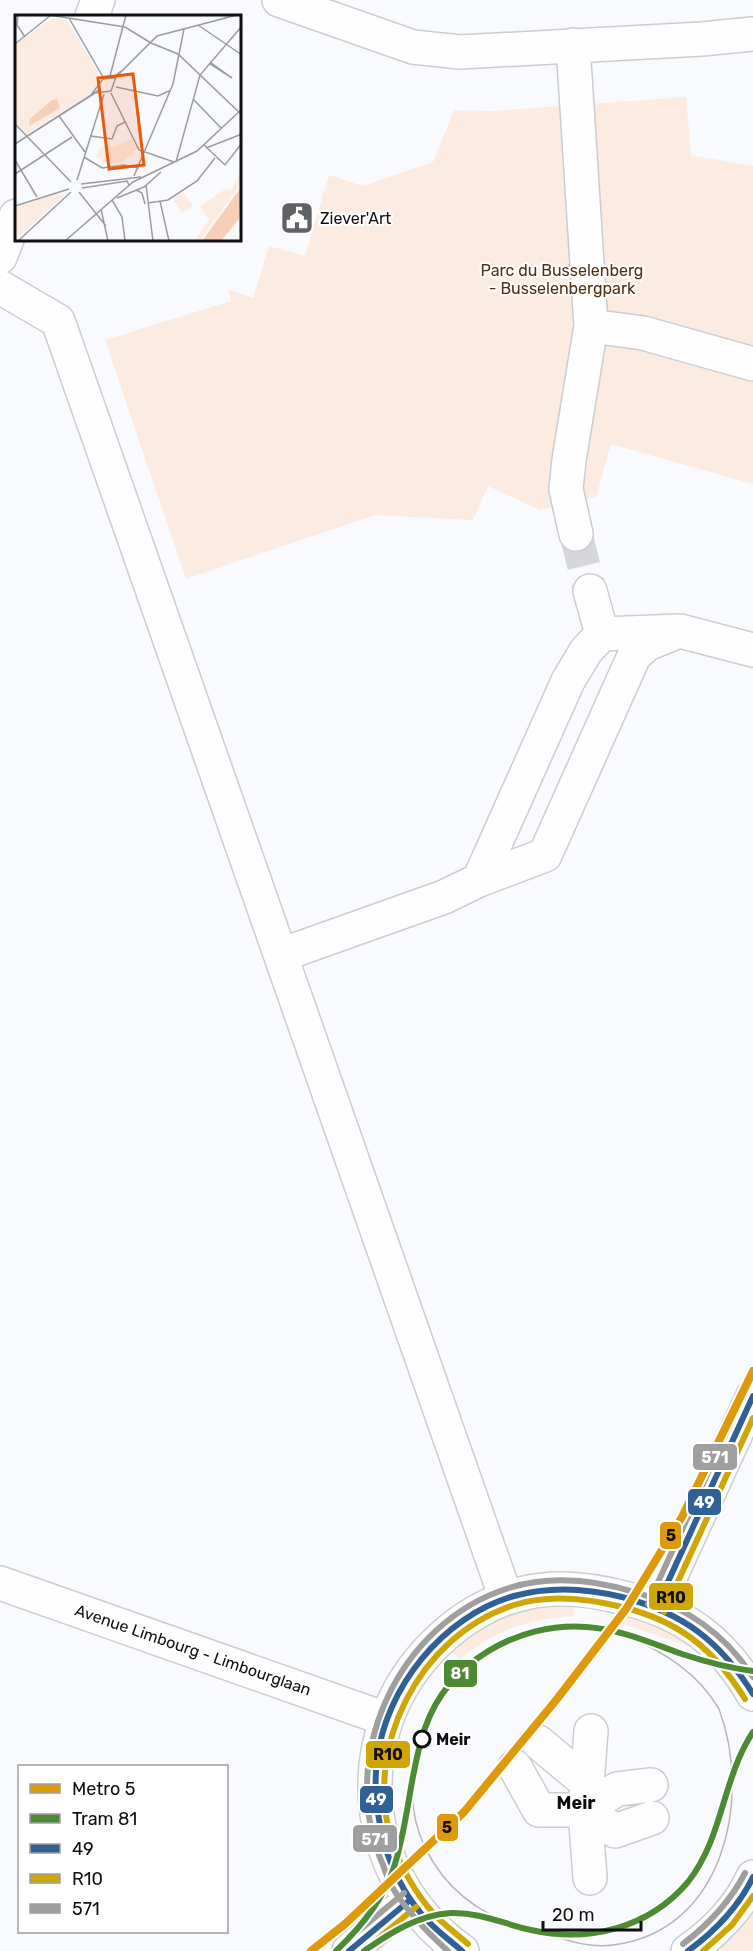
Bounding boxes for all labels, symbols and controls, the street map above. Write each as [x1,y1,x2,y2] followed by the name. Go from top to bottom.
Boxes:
[15,15,242,242] inset map
[279,200,315,236] public building icon: Ziever'Art
[320,209,391,228] place label: Ziever'Art
[481,261,643,298] park label: Parc du Busselenberg - Busselenbergpark
[692,1443,738,1471] line badge: 571
[701,1448,729,1467] text: 571
[687,1488,722,1516] line badge: 49
[693,1493,715,1512] text: 49
[659,1521,682,1550] line badge: 5
[666,1526,676,1545] text: 5
[648,1582,694,1611] line badge: R10
[656,1588,686,1607] text: R10
[72,1601,314,1699] street label: Avenue Limbourg - Limbourglaan
[443,1659,478,1688] line badge: 81
[451,1664,469,1683] text: 81
[413,1730,431,1748] marker: Meir
[436,1730,471,1749] place label: Meir
[365,1740,411,1769] line badge: R10
[373,1745,403,1764] text: R10
[18,1765,228,1933] legend
[72,1778,135,1800] text: Metro 5
[359,1785,394,1814] line badge: 49
[365,1790,387,1809] text: 49
[557,1792,595,1814] district label: Meir
[72,1808,137,1830] text: Tram 81
[436,1813,459,1842] line badge: 5
[442,1818,452,1837] text: 5
[352,1824,398,1853] line badge: 571
[361,1830,389,1849] text: 571
[72,1838,94,1860] text: 49
[72,1868,103,1890] text: R10
[543,1894,640,1932] scale bar
[72,1898,100,1920] text: 571
[552,1904,594,1926] text: 20 m

